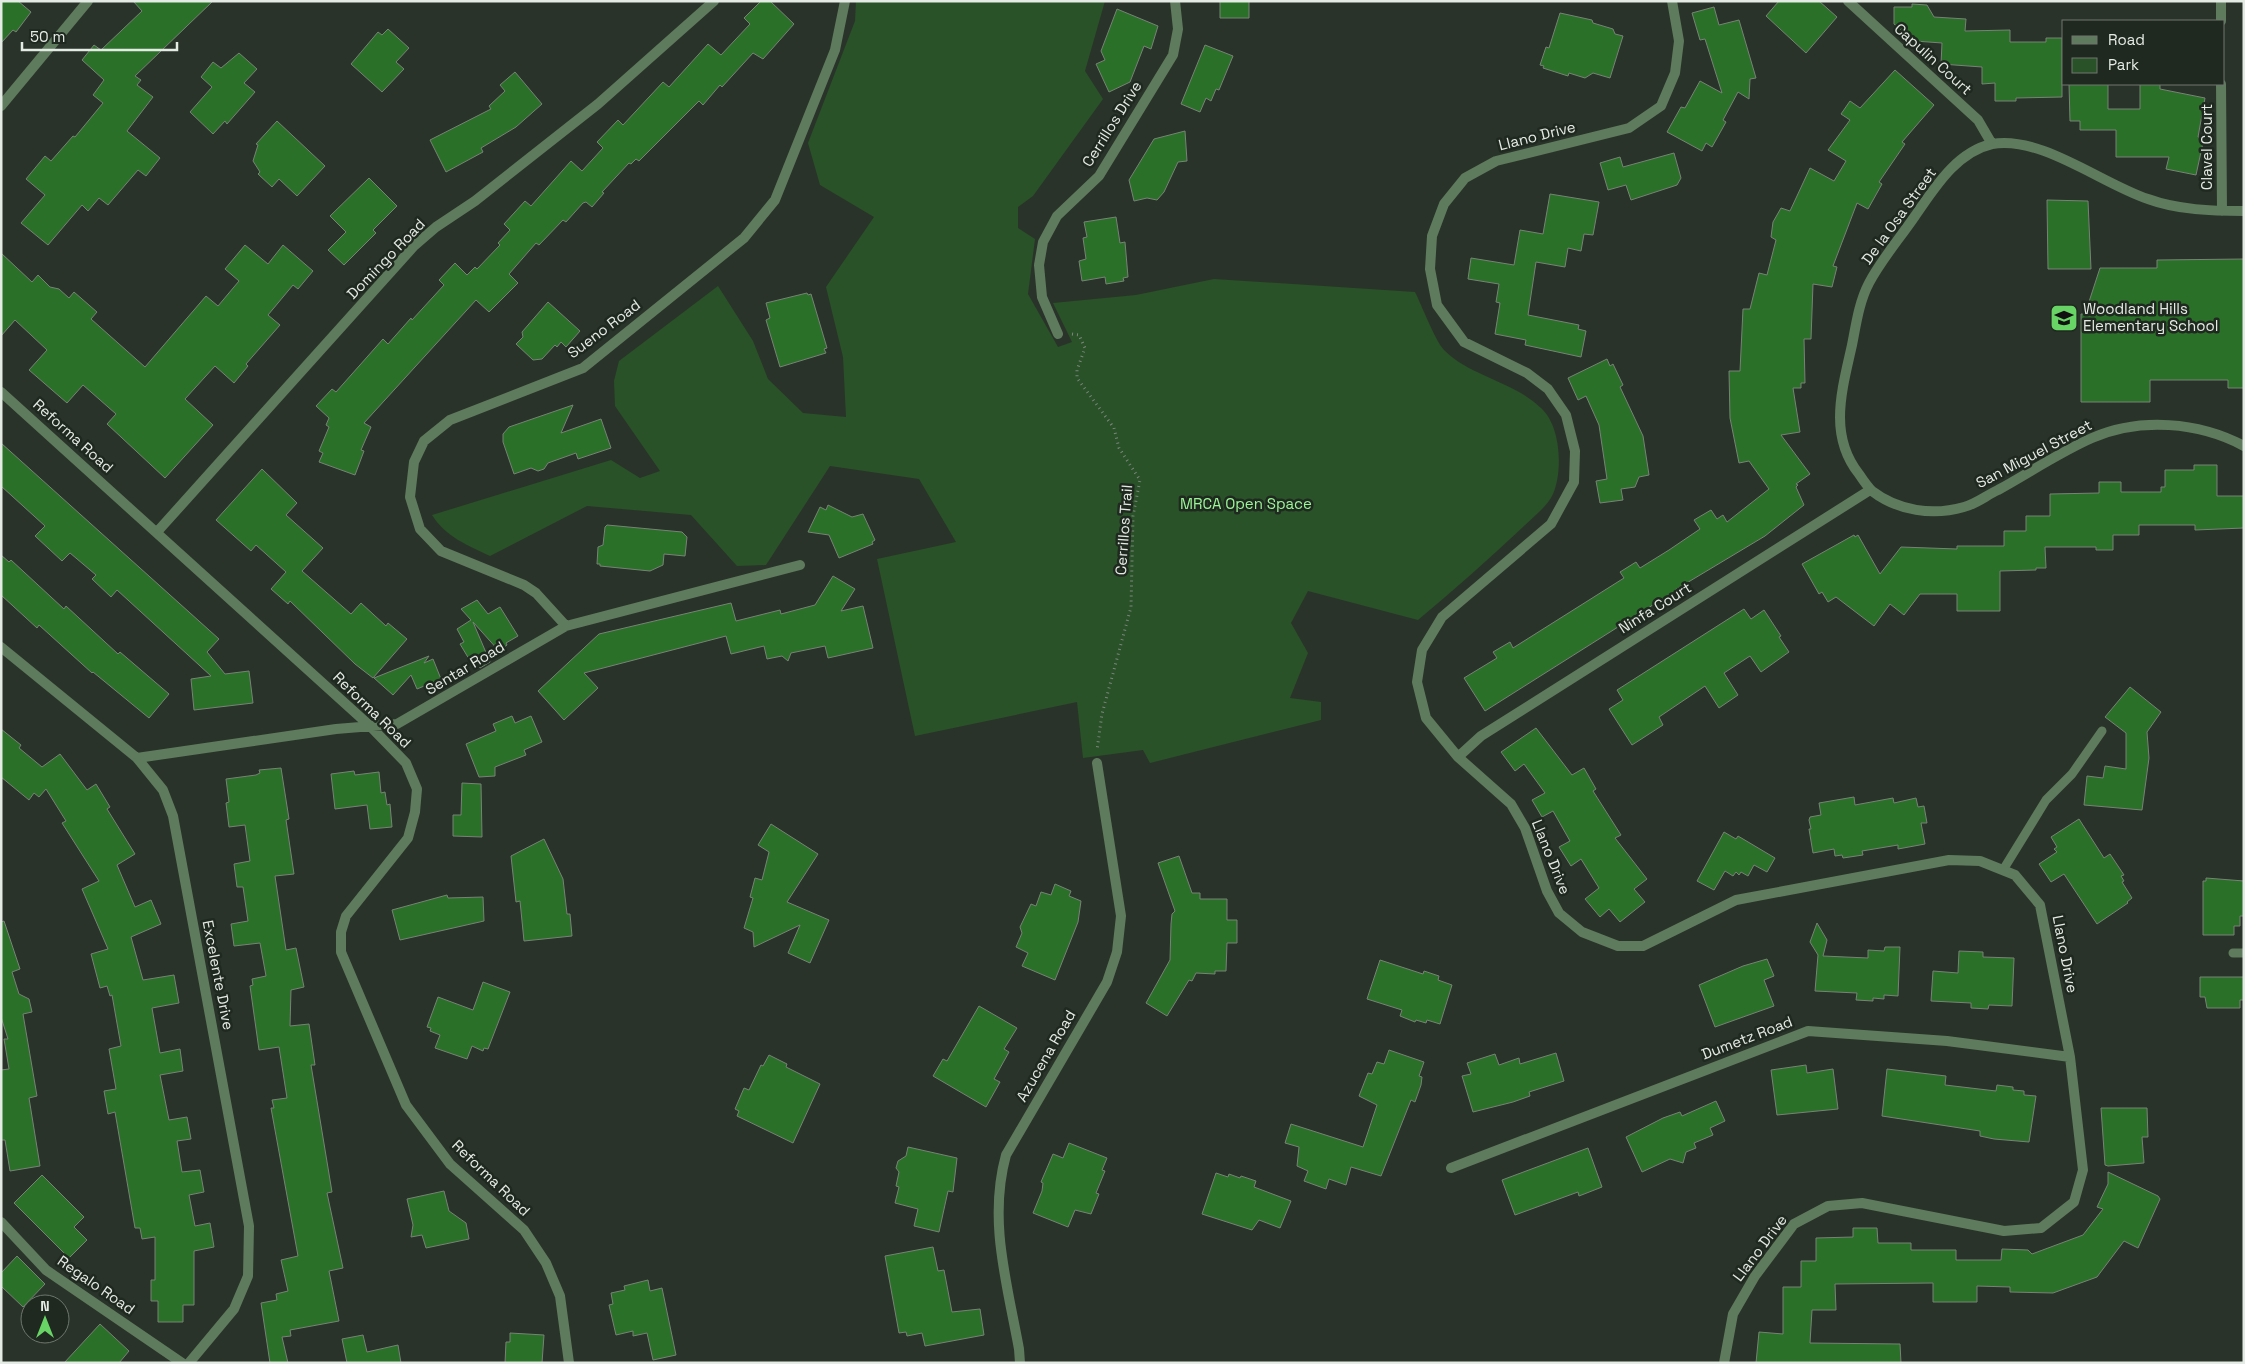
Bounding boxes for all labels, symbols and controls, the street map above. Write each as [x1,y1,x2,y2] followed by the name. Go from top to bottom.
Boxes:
[1891,19,1976,99] street label: Capulin Court
[22,20,178,52] scale bar
[2062,20,2225,85] legend
[30,27,65,46] text: 50 m
[2108,30,2145,49] text: Road
[2108,55,2139,74] text: Park
[1078,77,1146,170] street label: Cerrillos Drive
[2197,104,2216,190] street label: Clavel Court
[1496,117,1577,154] street label: Llano Drive
[1857,164,1940,268] street label: De la Osa Street
[342,214,429,303] street label: Domingo Road
[563,295,644,362] street label: Sueno Road
[2083,299,2219,335] place label: Woodland Hills Elementary School
[2049,303,2079,333] school or university icon: Woodland Hills Elementary School
[29,395,117,477] street label: Reforma Road
[1973,415,2095,492] street label: San Miguel Street
[1111,484,1136,576] street label: Cerrillos Trail
[1180,494,1312,513] park label: MRCA Open Space
[1615,578,1695,637] street label: Ninfa Court
[422,637,508,699] street label: Sentar Road
[329,668,415,752] street label: Reforma Road
[1528,817,1575,897] street label: Llano Drive
[2049,913,2082,994] street label: Llano Drive
[199,918,238,1032] street label: Excelente Drive
[1012,1006,1079,1105] street label: Azucena Road
[1699,1011,1795,1064] street label: Dumetz Road
[448,1136,534,1220] street label: Reforma Road
[1728,1210,1791,1285] street label: Llano Drive
[54,1251,139,1318] street label: Regalo Road
[20,1294,70,1344] north arrow
[40,1297,50,1315] text: N

